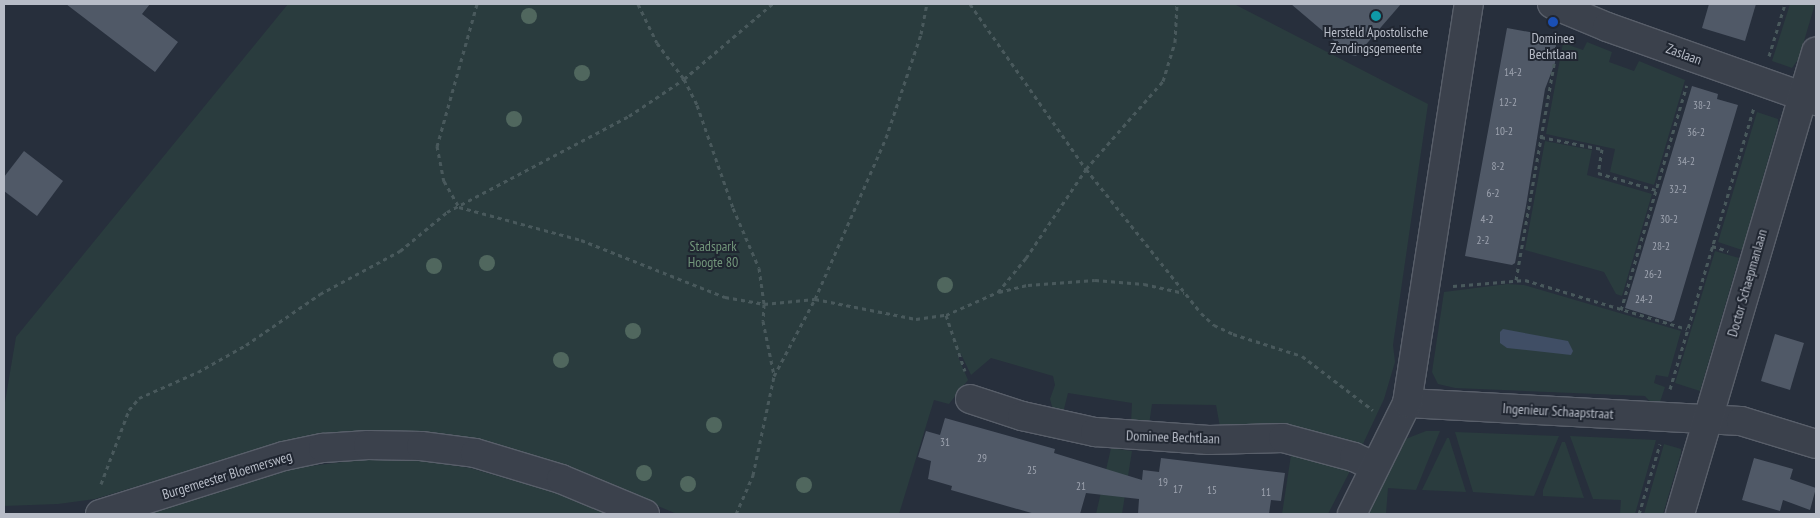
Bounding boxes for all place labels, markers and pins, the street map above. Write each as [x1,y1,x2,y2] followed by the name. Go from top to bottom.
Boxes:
[1370,10,1382,22] marker: Hersteld Apostolische Zendingsgemeente
[1547,16,1559,28] marker: Dominee Bechtlaan
[1324,24,1428,56] place label: Hersteld Apostolische Zendingsgemeente
[1529,30,1577,62] place label: Dominee Bechtlaan

